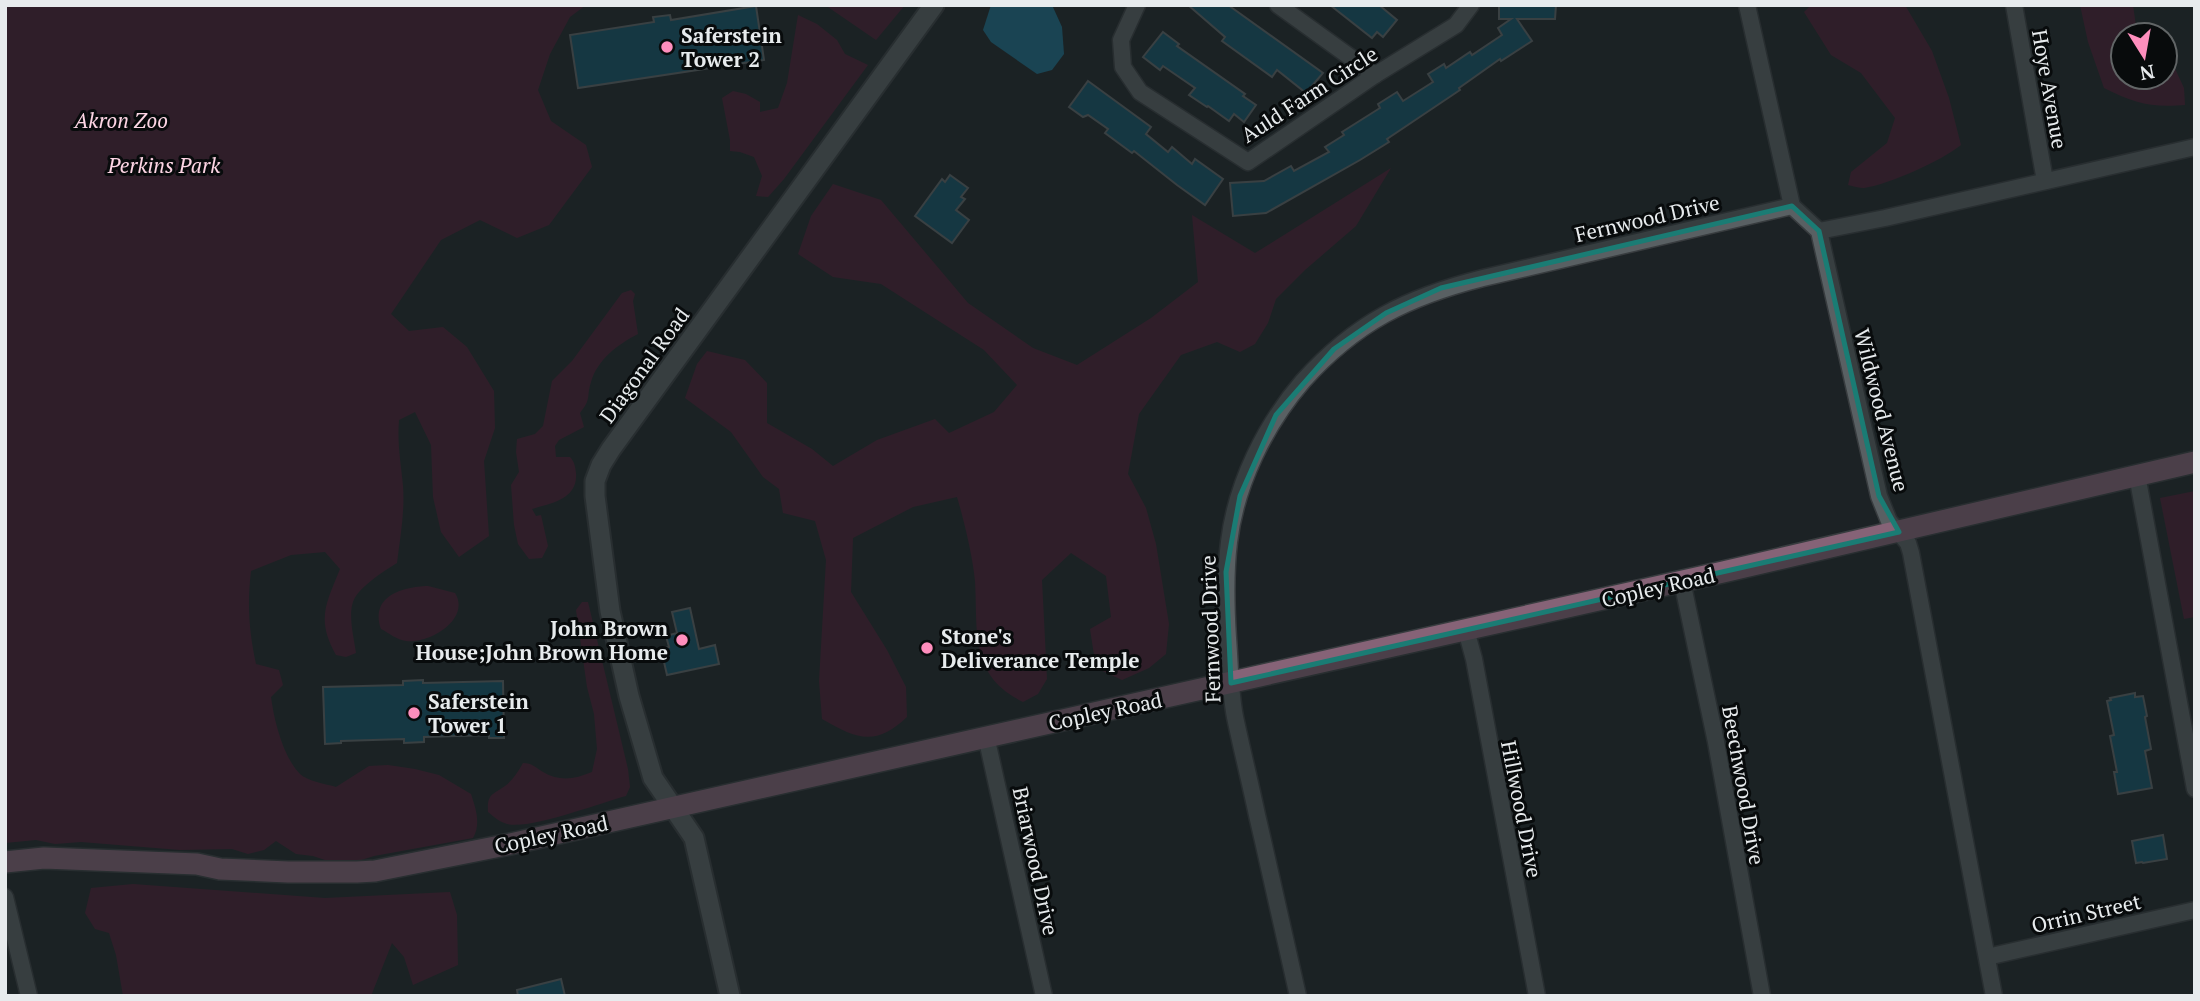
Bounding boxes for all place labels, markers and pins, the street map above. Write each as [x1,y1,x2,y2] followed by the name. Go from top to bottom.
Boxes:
[681,21,782,73] place label: Saferstein Tower 2
[659,39,675,55] marker: Saferstein Tower 2
[416,614,668,666] place label: John Brown House;John Brown Home
[941,622,1140,674] place label: Stone's Deliverance Temple
[674,632,690,648] marker: John Brown House;John Brown Home
[919,640,935,656] marker: Stone's Deliverance Temple
[428,687,529,739] place label: Saferstein Tower 1
[406,705,422,721] marker: Saferstein Tower 1

